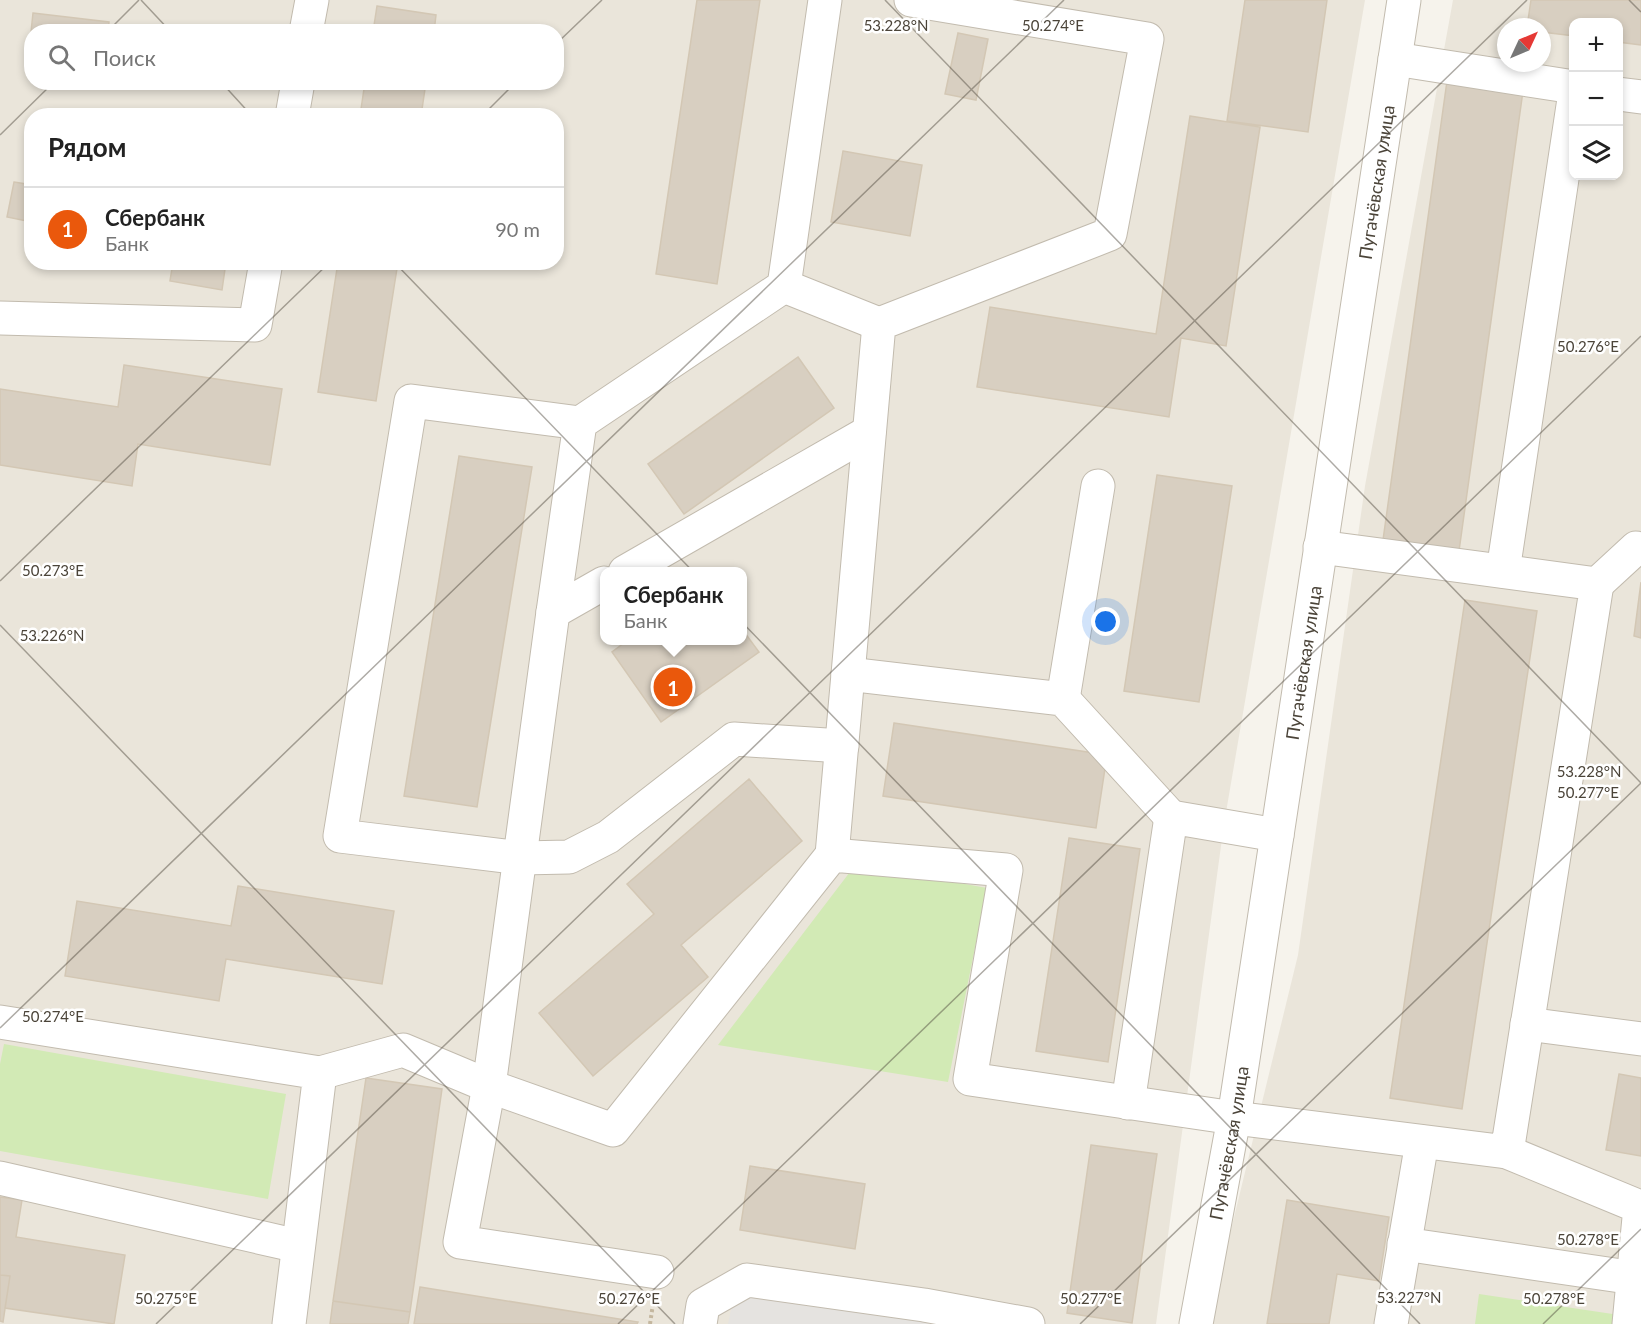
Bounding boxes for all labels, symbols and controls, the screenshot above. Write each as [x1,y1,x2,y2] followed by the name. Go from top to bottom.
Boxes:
[864,16,928,34] text: 53.228°N
[1022,16,1084,34] text: 50.274°E
[1497,18,1551,72] north arrow
[1569,18,1623,180] map controls
[1569,18,1623,72] button: +
[24,24,564,90] search box
[45,41,78,74] icon: search
[93,44,156,71] text: Поиск
[1569,72,1623,126] button: −
[1354,104,1399,261] street label: Пугачёвская улица
[1569,126,1623,180] button: layers
[48,131,126,163] text: Рядом
[105,204,205,231] text: Сбербанк
[62,217,73,241] text: 1
[495,217,540,241] text: 90 m
[105,231,149,255] text: Банк
[1557,337,1619,355] text: 50.276°E
[22,561,84,579] text: 50.273°E
[600,567,747,645] popup
[623,581,724,608] text: Сбербанк
[1281,584,1326,741] street label: Пугачёвская улица
[1091,607,1120,636] your location
[623,608,667,632] text: Банк
[20,626,84,644] text: 53.226°N
[654,664,692,710] pin: 1
[1557,762,1621,780] text: 53.228°N
[1557,783,1619,801] text: 50.277°E
[22,1007,84,1025] text: 50.274°E
[1204,1064,1253,1222] street label: Пугачёвская улица
[1557,1230,1619,1248] text: 50.278°E
[1377,1288,1441,1306] text: 53.227°N
[135,1289,197,1307] text: 50.275°E
[598,1289,660,1307] text: 50.276°E
[1060,1289,1122,1307] text: 50.277°E
[1523,1289,1585,1307] text: 50.278°E

